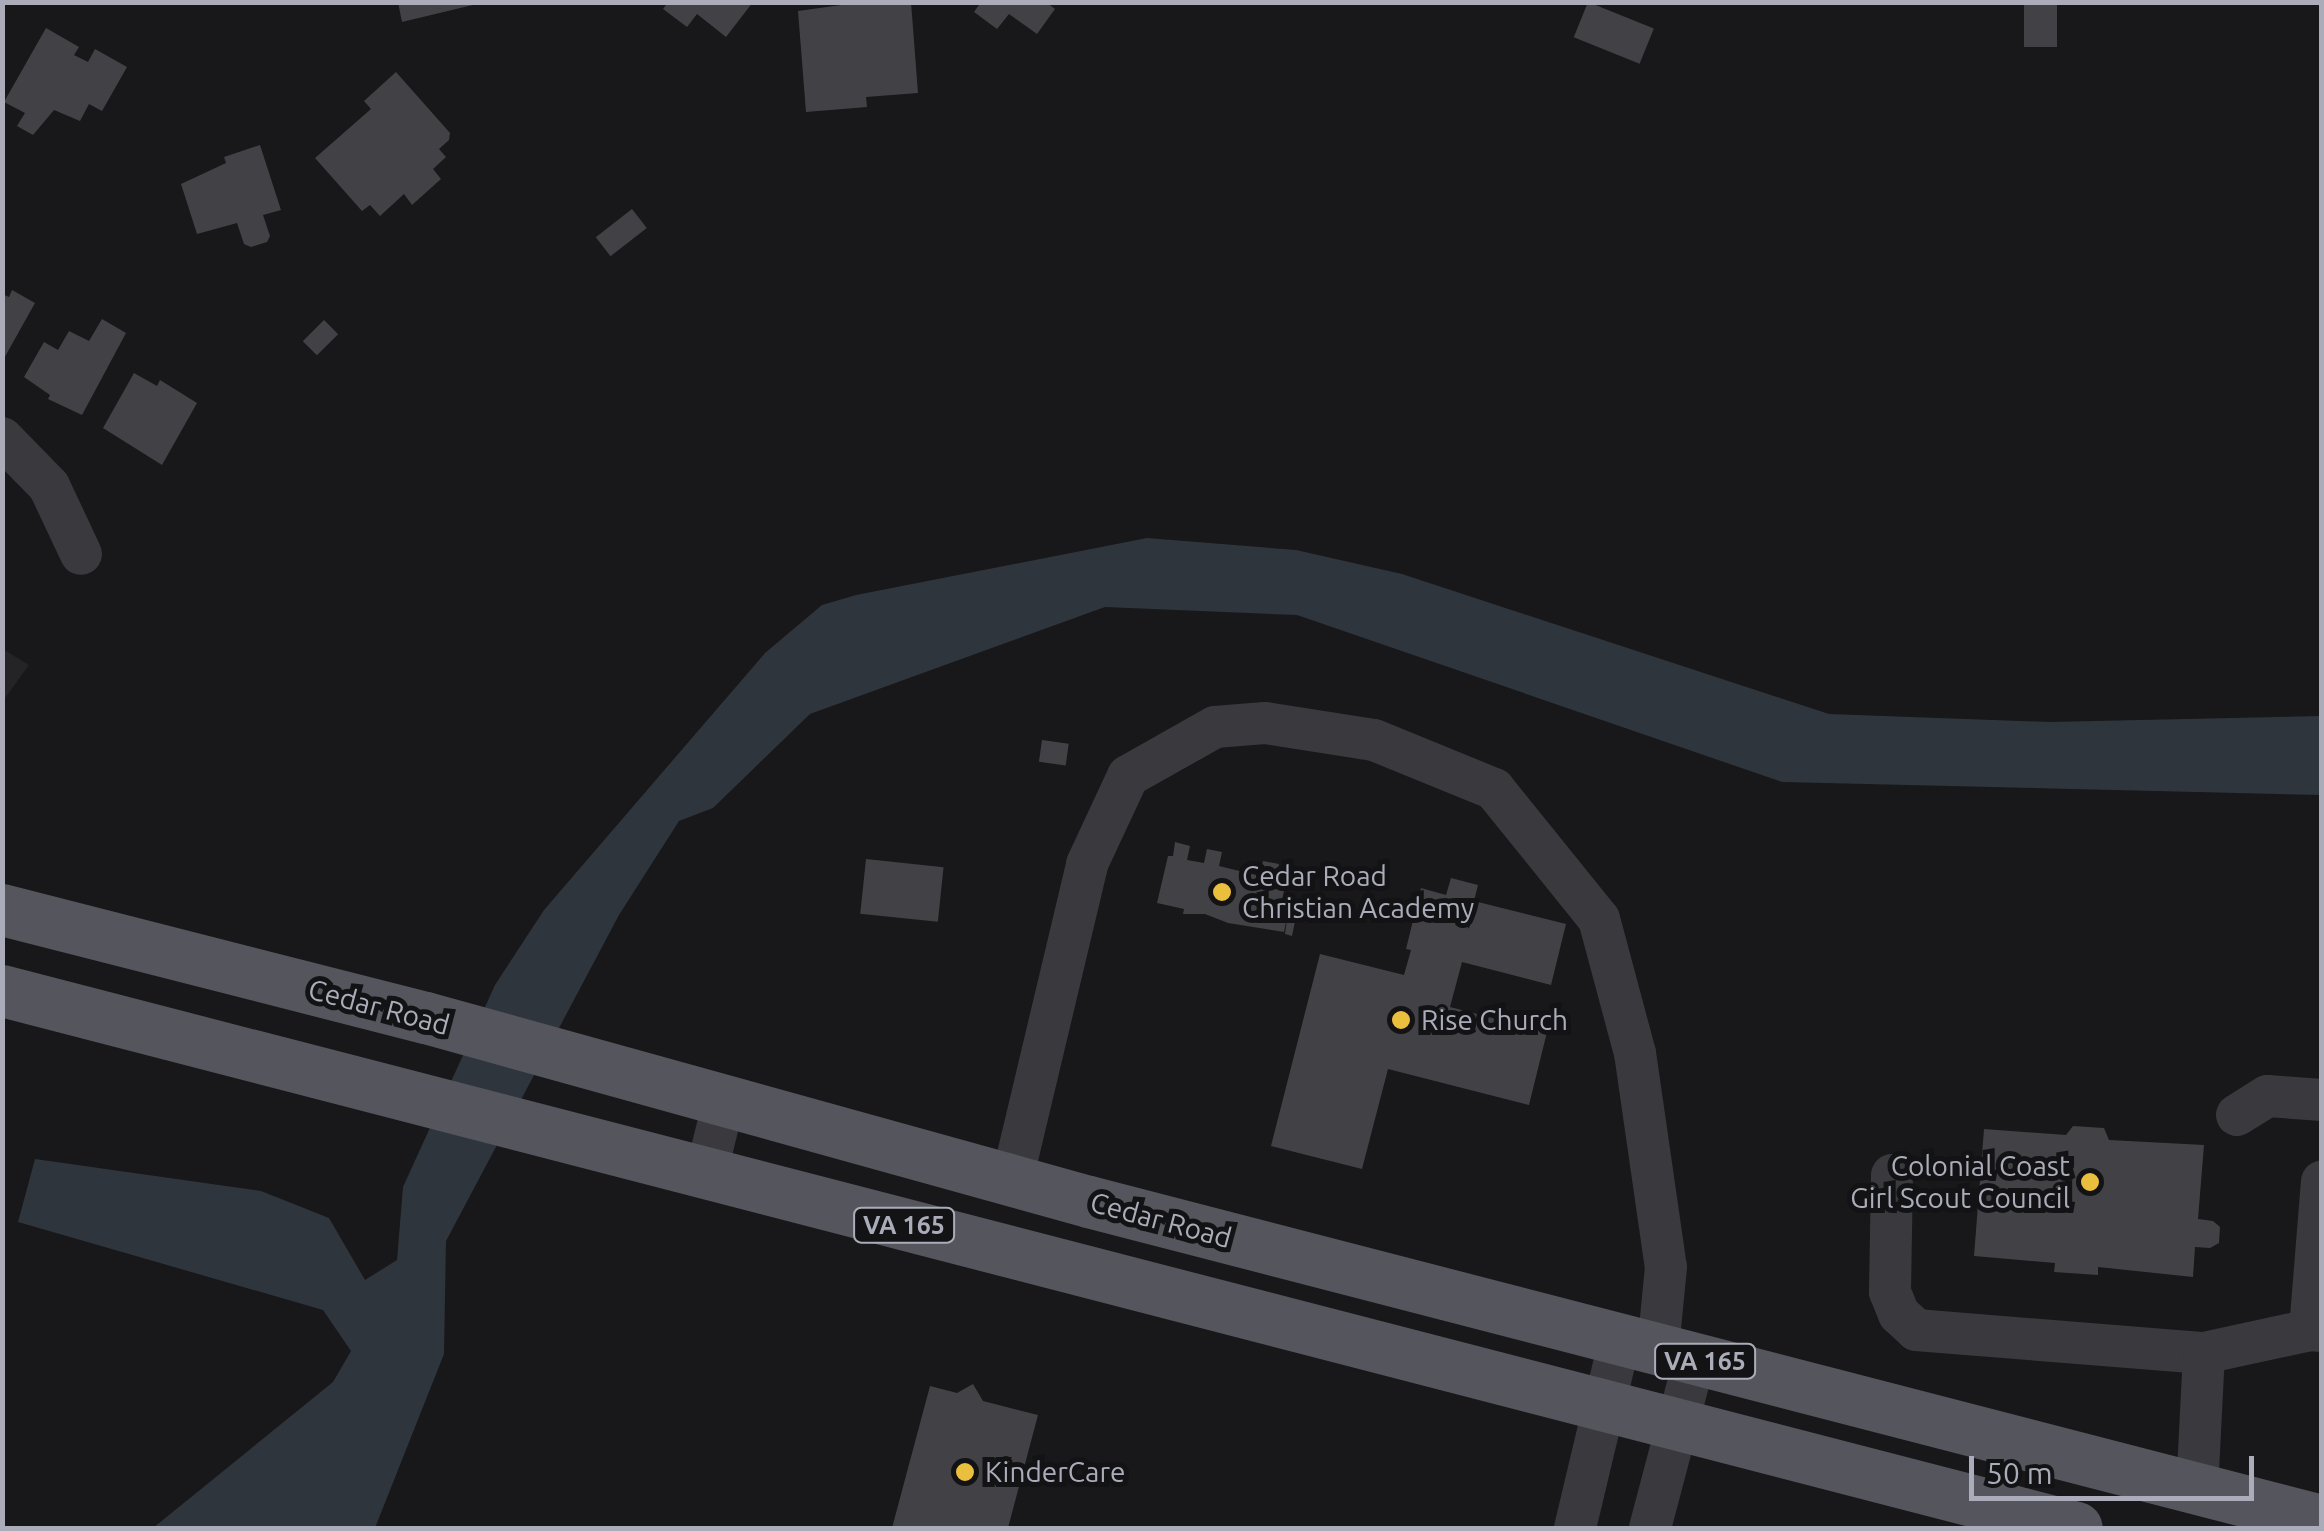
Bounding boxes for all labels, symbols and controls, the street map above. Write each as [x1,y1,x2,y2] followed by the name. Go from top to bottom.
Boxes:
[1242,859,1474,925] place label: Cedar Road Christian Academy
[1211,881,1233,903] marker: Cedar Road Christian Academy
[305,972,453,1042] street label: Cedar Road
[1421,1003,1568,1037] place label: Rise Church
[1390,1009,1412,1031] marker: Rise Church
[1850,1149,2070,1215] place label: Colonial Coast Girl Scout Council
[2079,1171,2101,1193] marker: Colonial Coast Girl Scout Council
[1087,1185,1235,1255] street label: Cedar Road
[852,1205,956,1245] road number: VA 165
[1652,1341,1758,1381] road number: VA 165
[1974,1436,2259,1498] scale bar
[985,1455,1125,1489] place label: KinderCare
[1986,1456,2053,1490] text: 50 m
[954,1461,976,1483] marker: KinderCare

